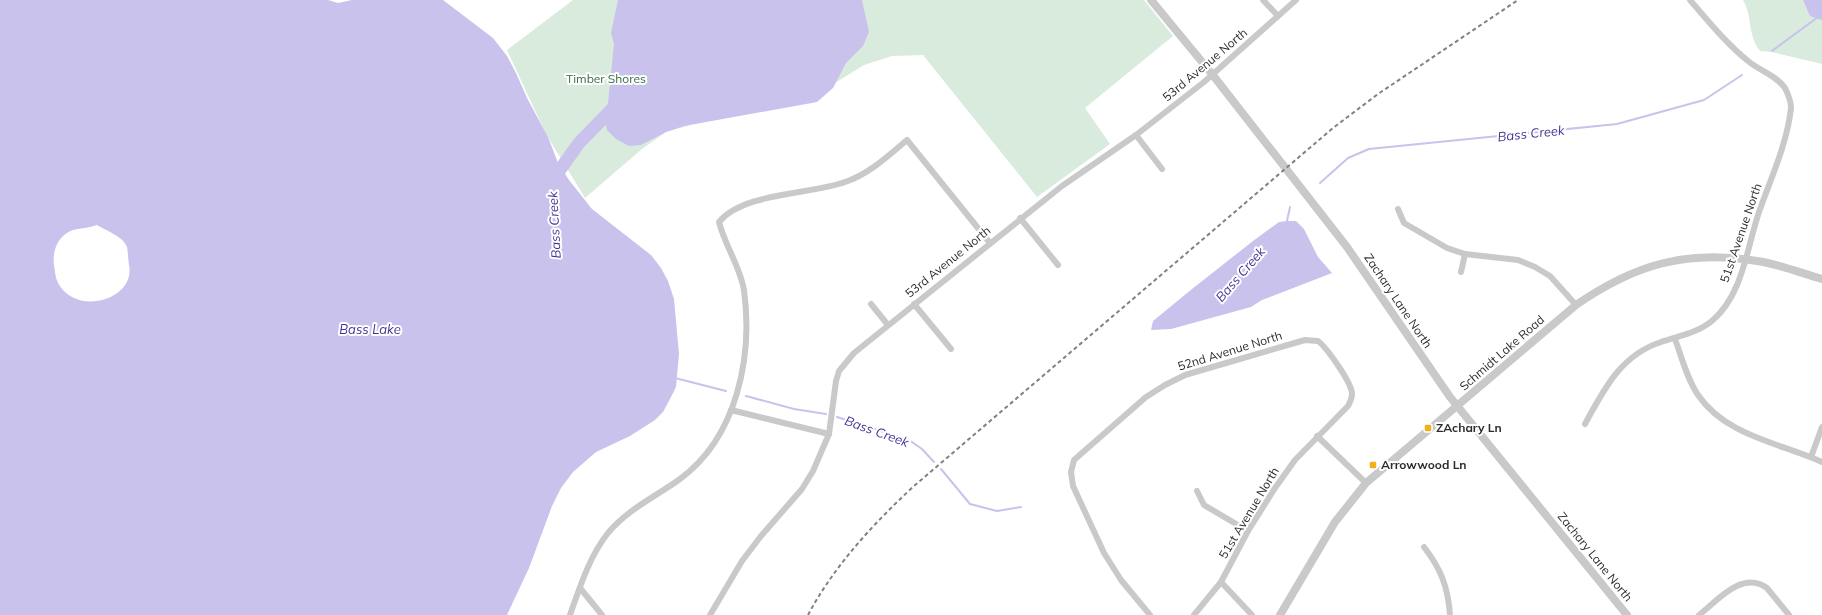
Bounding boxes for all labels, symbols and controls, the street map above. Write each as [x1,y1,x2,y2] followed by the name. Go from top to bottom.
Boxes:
[1159,25,1250,104] street label: 53rd Avenue North
[566,71,646,86] park label: Timber Shores
[1497,121,1566,144] water label: Bass Creek
[1716,181,1765,285] street label: 51st Avenue North
[544,191,564,259] water label: Bass Creek
[902,223,993,301] street label: 53rd Avenue North
[1212,243,1268,305] water label: Bass Creek
[1361,251,1436,351] street label: Zachary Lane North
[1456,312,1547,393] street label: Schmidt Lake Road
[339,321,401,337] water label: Bass Lake
[1176,327,1284,374] street label: 52nd Avenue North
[843,412,912,450] water label: Bass Creek
[1436,420,1502,435] place label: ZAchary Ln
[1423,423,1433,433] marker: ZAchary Ln
[1381,457,1467,472] place label: Arrowwood Ln
[1368,460,1378,470] marker: Arrowwood Ln
[1215,464,1282,561] street label: 51st Avenue North
[1555,509,1636,604] street label: Zachary Lane North

